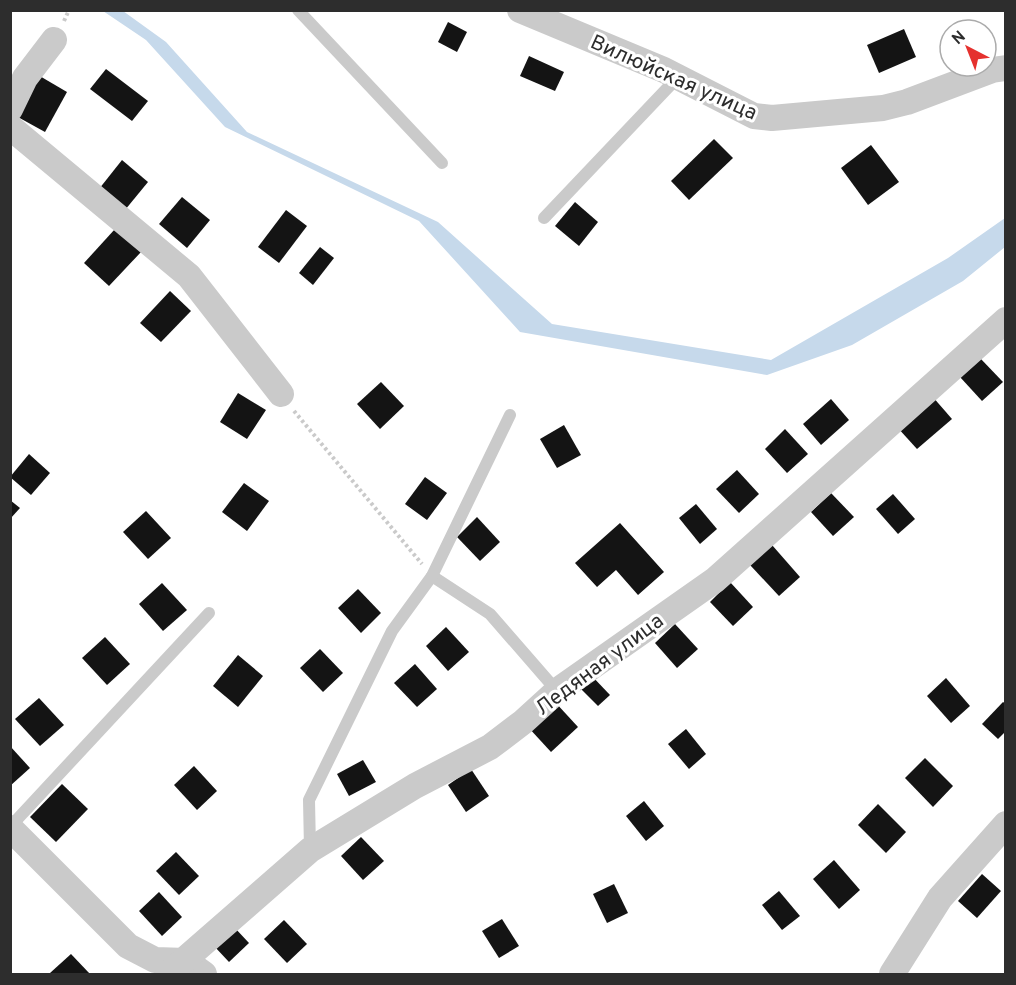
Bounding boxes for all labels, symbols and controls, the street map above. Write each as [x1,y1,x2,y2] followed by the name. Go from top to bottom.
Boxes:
[938,18,998,78] north arrow
[948,27,970,50] text: N
[586,29,761,127] street label: Вилюйская улица
[530,608,670,722] street label: Ледяная улица

